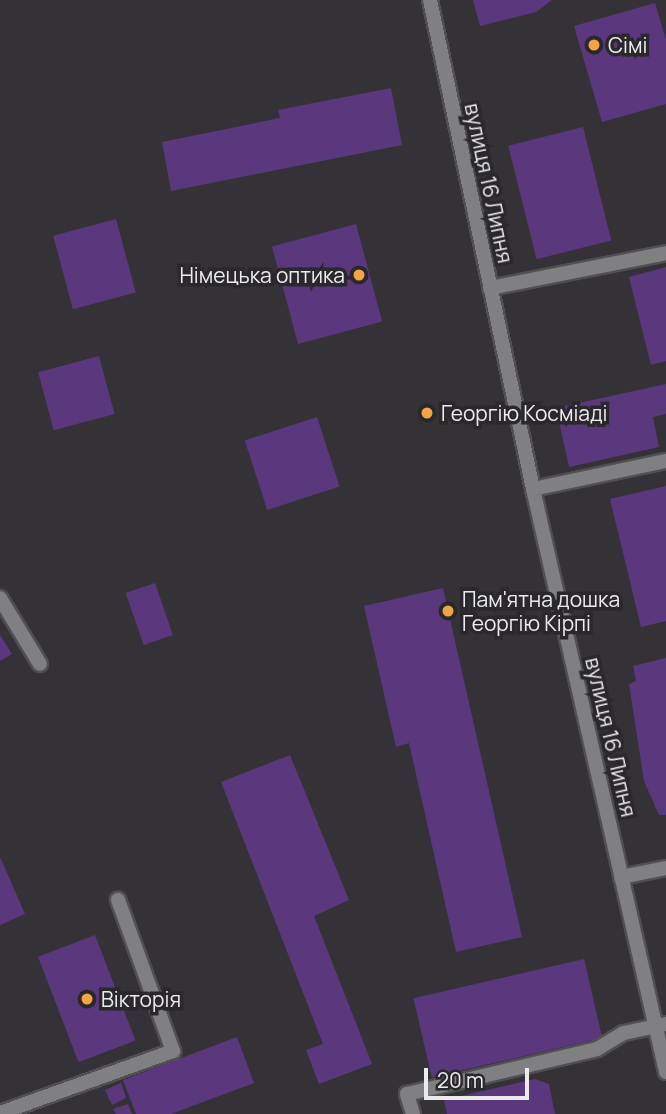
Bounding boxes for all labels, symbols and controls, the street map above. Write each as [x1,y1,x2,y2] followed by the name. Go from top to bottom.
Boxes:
[608,32,647,58] place label: Сімі
[586,37,602,53] marker: Сімі
[460,101,518,265] street label: вулиця 16 Липня
[179,262,345,288] place label: Німецька оптика
[351,267,367,283] marker: Німецька оптика
[441,400,607,426] place label: Георгію Косміаді
[419,405,435,421] marker: Георгію Косміаді
[462,586,620,636] place label: Пам'ятна дошка Георгію Кірпі
[440,603,456,619] marker: Пам'ятна дошка Георгію Кірпі
[580,655,642,819] street label: вулиця 16 Липня
[101,986,181,1012] place label: Вікторія
[79,991,95,1007] marker: Вікторія
[428,1054,533,1098] scale bar
[437,1066,484,1094] text: 20 m

